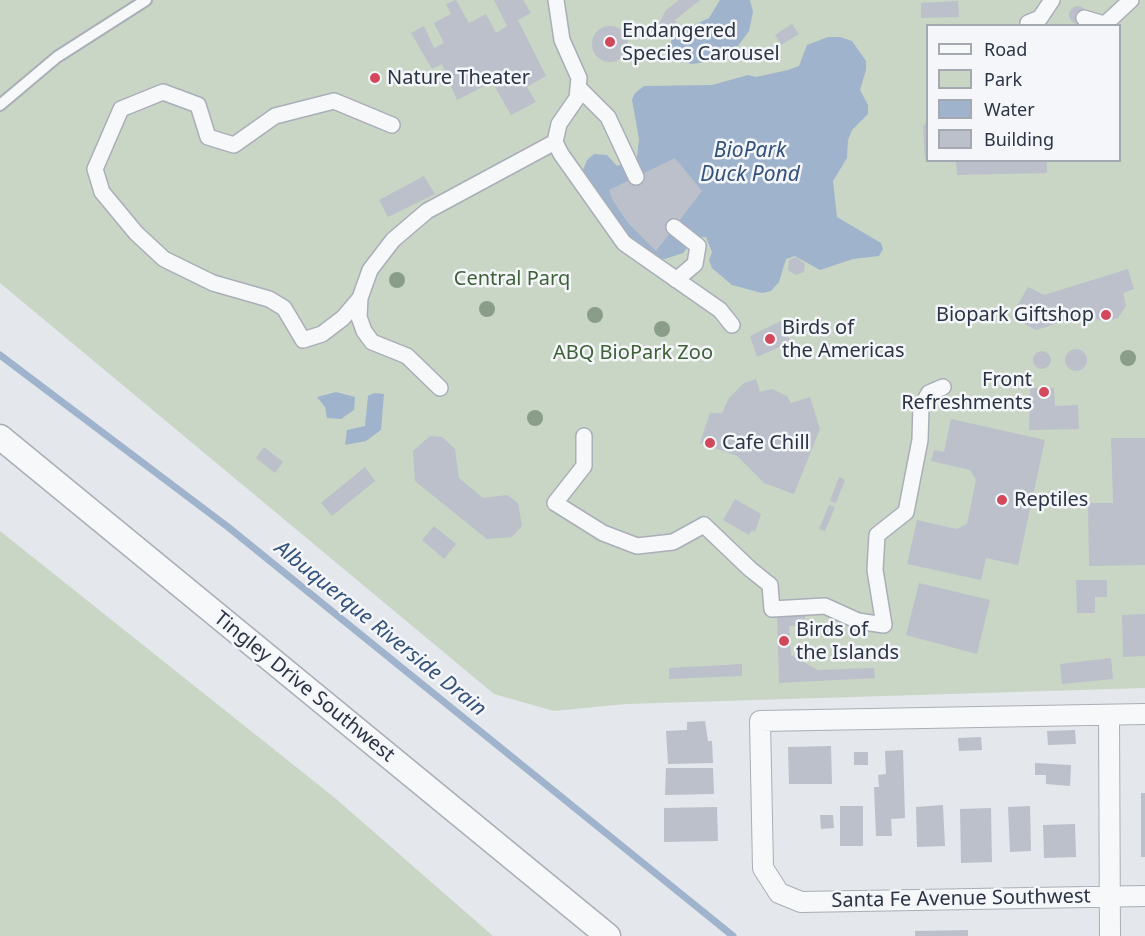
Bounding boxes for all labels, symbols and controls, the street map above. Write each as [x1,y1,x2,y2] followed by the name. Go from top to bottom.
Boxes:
[622,19,780,66] place label: Endangered Species Carousel
[926,24,1121,162] legend
[603,35,617,49] marker: Endangered Species Carousel
[984,37,1027,61] text: Road
[387,66,530,90] place label: Nature Theater
[984,67,1022,91] text: Park
[368,71,382,85] marker: Nature Theater
[984,97,1035,121] text: Water
[984,127,1054,151] text: Building
[700,138,800,188] water label: BioPark Duck Pond
[454,267,570,291] park label: Central Parq
[936,303,1094,327] place label: Biopark Giftshop
[1099,308,1113,322] marker: Biopark Giftshop
[782,316,905,363] place label: Birds of the Americas
[763,332,777,346] marker: Birds of the Americas
[553,341,713,365] park label: ABQ BioPark Zoo
[901,368,1032,415] place label: Front Refreshments
[1037,385,1051,399] marker: Front Refreshments
[722,431,810,455] place label: Cafe Chill
[703,436,717,450] marker: Cafe Chill
[1014,488,1088,512] place label: Reptiles
[995,493,1009,507] marker: Reptiles
[269,536,491,722] water label: Albuquerque Riverside Drain
[209,607,399,767] street label: Tingley Drive Southwest
[796,618,899,665] place label: Birds of the Islands
[777,634,791,648] marker: Birds of the Islands
[831,885,1091,913] street label: Santa Fe Avenue Southwest

